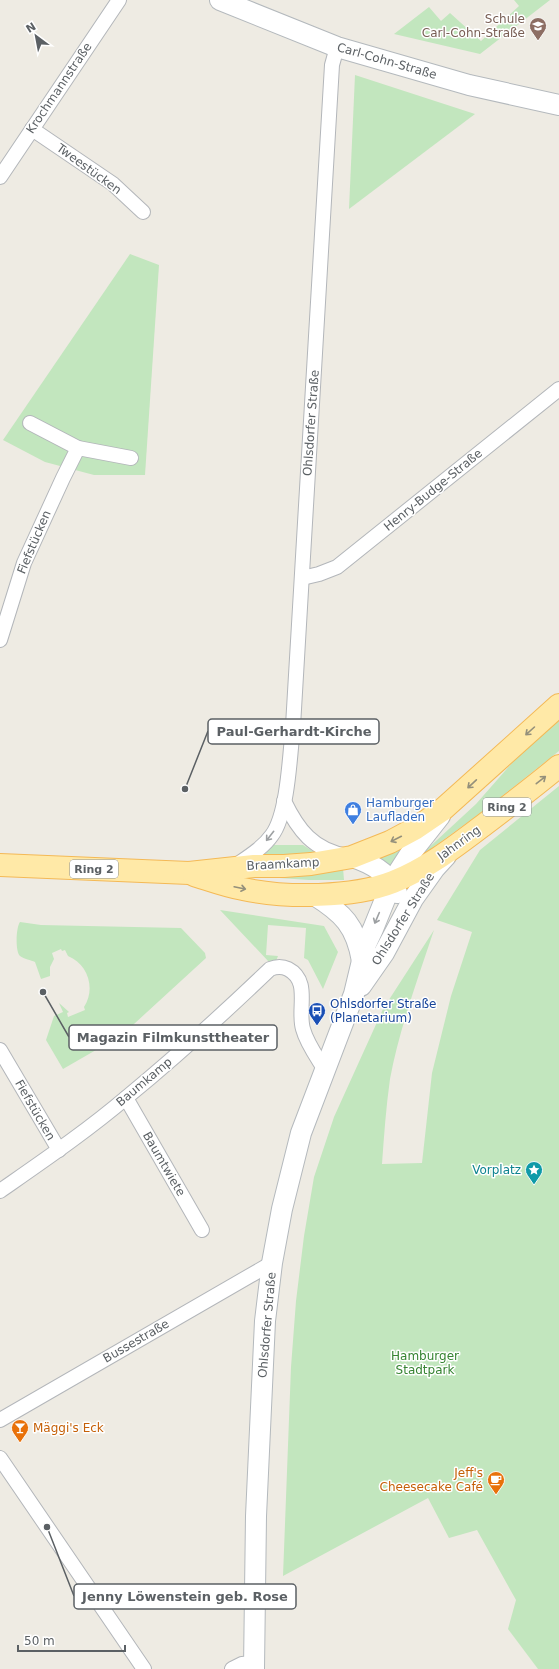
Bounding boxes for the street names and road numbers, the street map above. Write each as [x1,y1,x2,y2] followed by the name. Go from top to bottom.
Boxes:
[23,40,95,136] street label: Krochmannstraße
[335,40,439,82] street label: Carl-Cohn-Straße
[53,140,124,197] street label: Tweestücken
[300,369,322,477] street label: Ohlsdorfer Straße
[381,446,485,534] street label: Henry-Budge-Straße
[14,508,54,576] street label: Fiefstücken
[483,798,531,816] road number: Ring 2
[434,823,483,864] street label: Jahnring
[246,855,320,873] street label: Braamkamp
[70,860,118,878] road number: Ring 2
[369,870,437,968] street label: Ohlsdorfer Straße
[113,1055,175,1109] street label: Baumkamp
[12,1077,58,1143] street label: Fiefstücken
[140,1129,188,1199] street label: Baumtwiete
[255,1271,279,1379] street label: Ohlsdorfer Straße
[100,1316,172,1366] street label: Bussestraße

